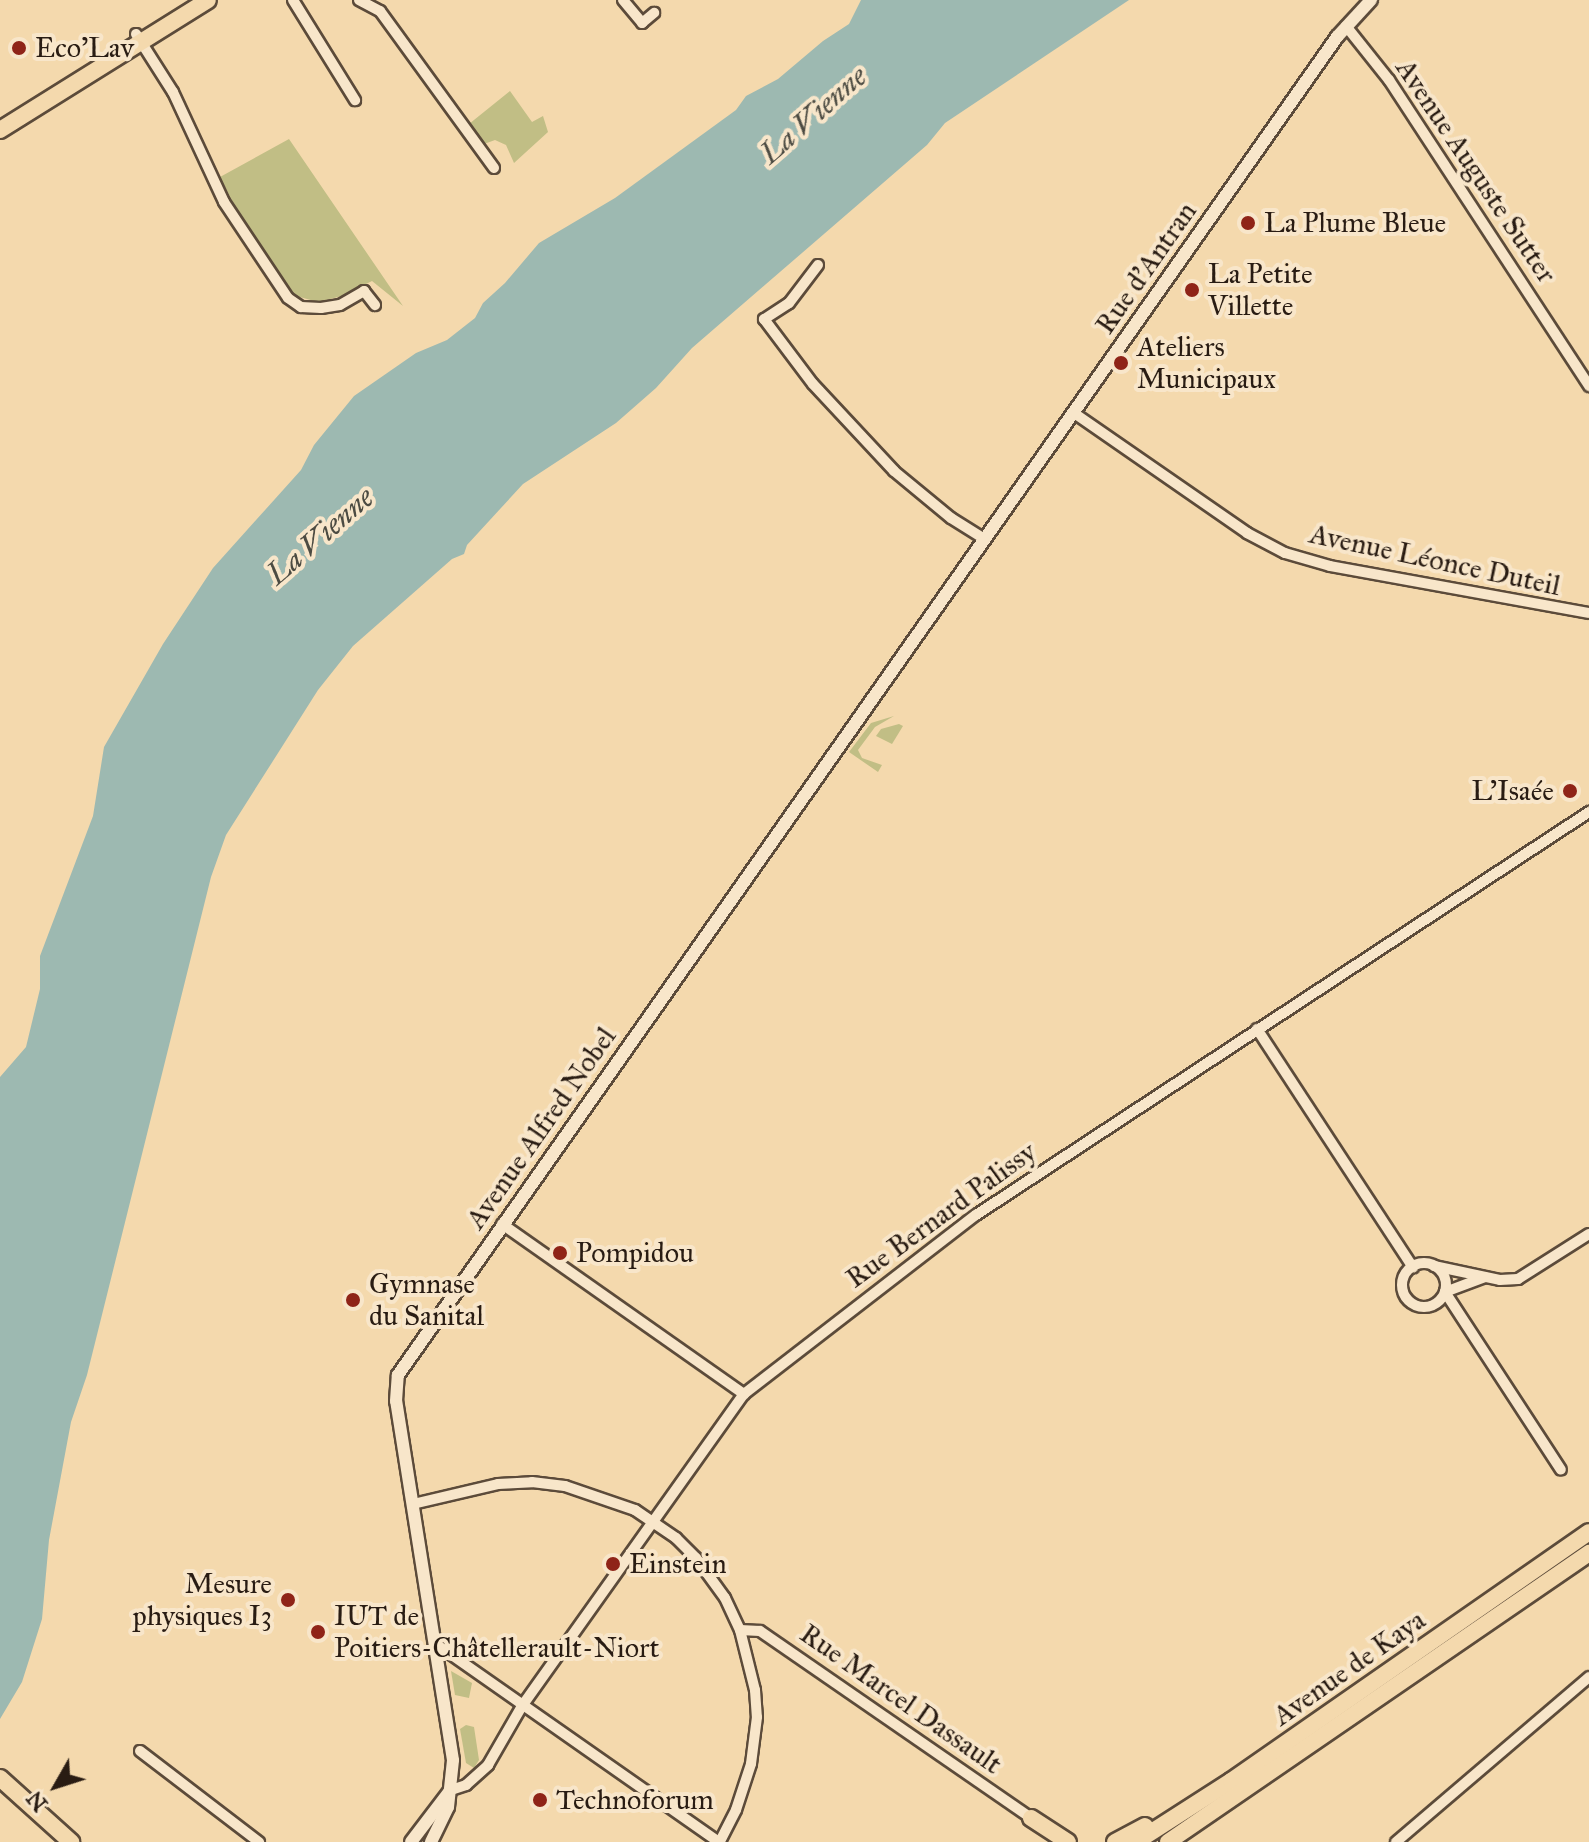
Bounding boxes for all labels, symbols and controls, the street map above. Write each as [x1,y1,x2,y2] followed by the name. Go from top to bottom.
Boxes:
[35,31,134,65] place label: Eco'Lav
[10,39,28,57] marker: Eco'Lav
[1389,53,1563,289] street label: Avenue Auguste Sutter
[752,59,874,171] water label: La Vienne
[1088,196,1204,340] street label: Rue d'Antran
[1264,206,1446,240] place label: La Plume Bleue
[1239,214,1257,232] marker: La Plume Bleue
[1208,257,1313,323] place label: La Petite Villette
[1183,281,1201,299] marker: La Petite Villette
[1137,330,1276,396] place label: Ateliers Municipaux
[1112,354,1130,372] marker: Ateliers Municipaux
[259,480,381,592] water label: La Vienne
[1307,517,1563,603] street label: Avenue Léonce Duteil
[1472,774,1554,808] place label: L'Isaée
[1561,782,1579,800] marker: L'Isaée
[459,1021,623,1235] street label: Avenue Alfred Nobel
[840,1135,1042,1295] street label: Rue Bernard Palissy
[576,1236,694,1270] place label: Pompidou
[551,1244,569,1262] marker: Pompidou
[369,1267,484,1333] place label: Gymnase du Sanital
[344,1291,362,1309] marker: Gymnase du Sanital
[629,1547,727,1581] place label: Einstein
[604,1555,622,1573] marker: Einstein
[133,1567,272,1633] place label: Mesure physiques I3
[279,1591,297,1609] marker: Mesure physiques I3
[334,1599,659,1665] place label: IUT de Poitiers-Châtellerault-Niort
[1266,1603,1432,1733] street label: Avenue de Kaya
[794,1617,1008,1781] street label: Rue Marcel Dassault
[309,1623,327,1641] marker: IUT de Poitiers-Châtellerault-Niort
[16,1746,96,1826] north arrow
[556,1783,714,1817] place label: Technoforum
[21,1786,53,1817] text: N
[531,1791,549,1809] marker: Technoforum

